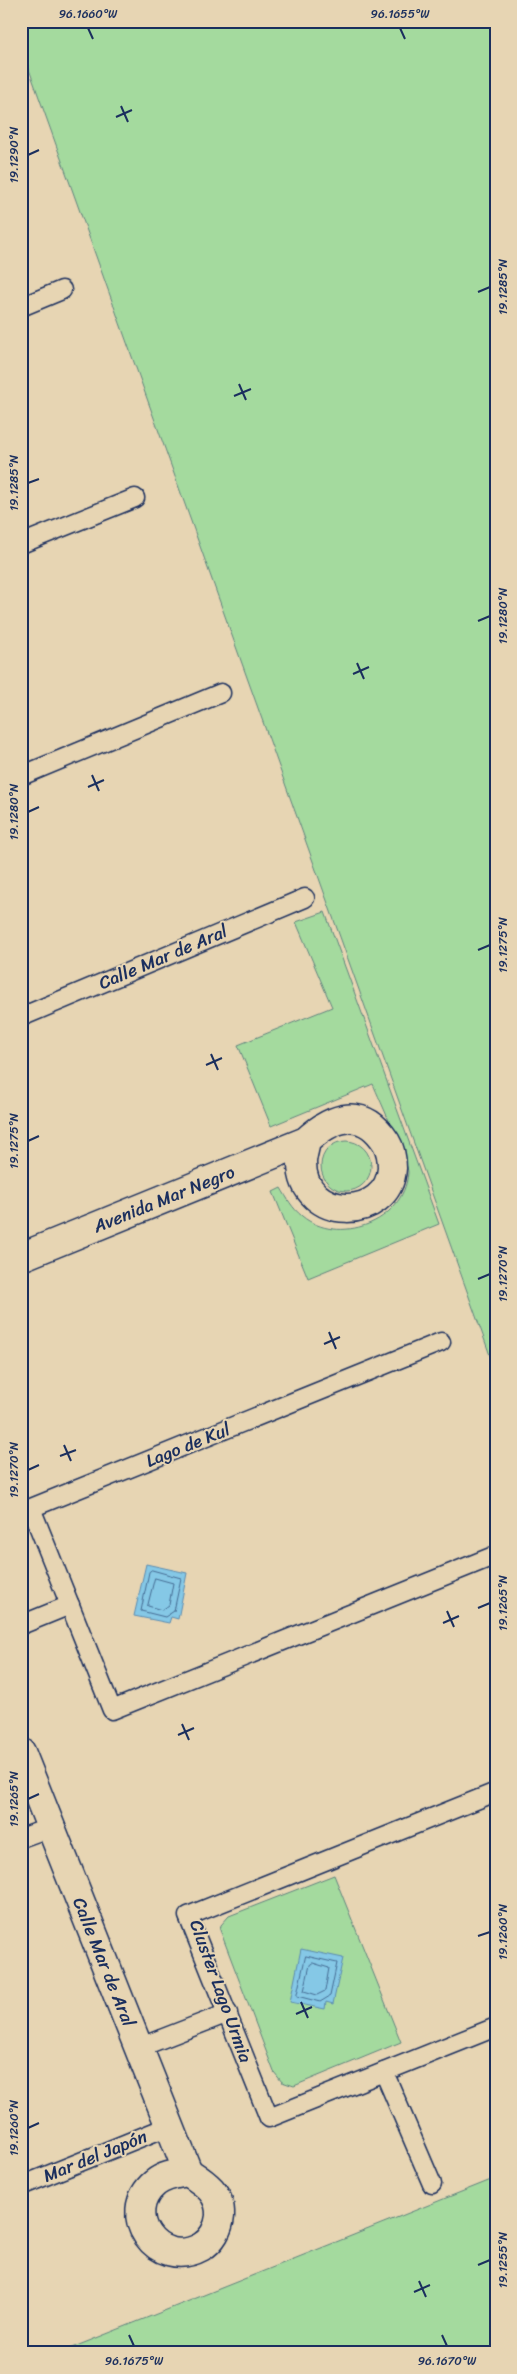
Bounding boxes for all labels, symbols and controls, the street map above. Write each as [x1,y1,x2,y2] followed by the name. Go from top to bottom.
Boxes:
[59,3,118,25] text: 96.1660°W
[371,3,430,25] text: 96.1655°W
[3,126,25,183] text: 19.1290°N
[492,258,514,315] text: 19.1285°N
[3,454,25,511] text: 19.1285°N
[492,587,514,644] text: 19.1280°N
[3,783,25,840] text: 19.1280°N
[93,915,233,999] street label: Calle Mar de Aral
[492,916,514,973] text: 19.1275°N
[3,1112,25,1169] text: 19.1275°N
[87,1156,240,1242] street label: Avenida Mar Negro
[492,1245,514,1302] text: 19.1270°N
[141,1413,236,1476] street label: Lago de Kul
[3,1441,25,1498] text: 19.1270°N
[492,1574,514,1631] text: 19.1265°N
[3,1770,25,1827] text: 19.1265°N
[63,1892,145,2033] street label: Calle Mar de Aral
[492,1903,514,1960] text: 19.1260°N
[180,1915,262,2067] street label: Cluster Lago Urmia
[3,2099,25,2156] text: 19.1260°N
[38,2120,152,2191] street label: Mar del Japón
[492,2231,514,2288] text: 19.1255°N
[105,2350,164,2372] text: 96.1675°W
[418,2350,477,2372] text: 96.1670°W

